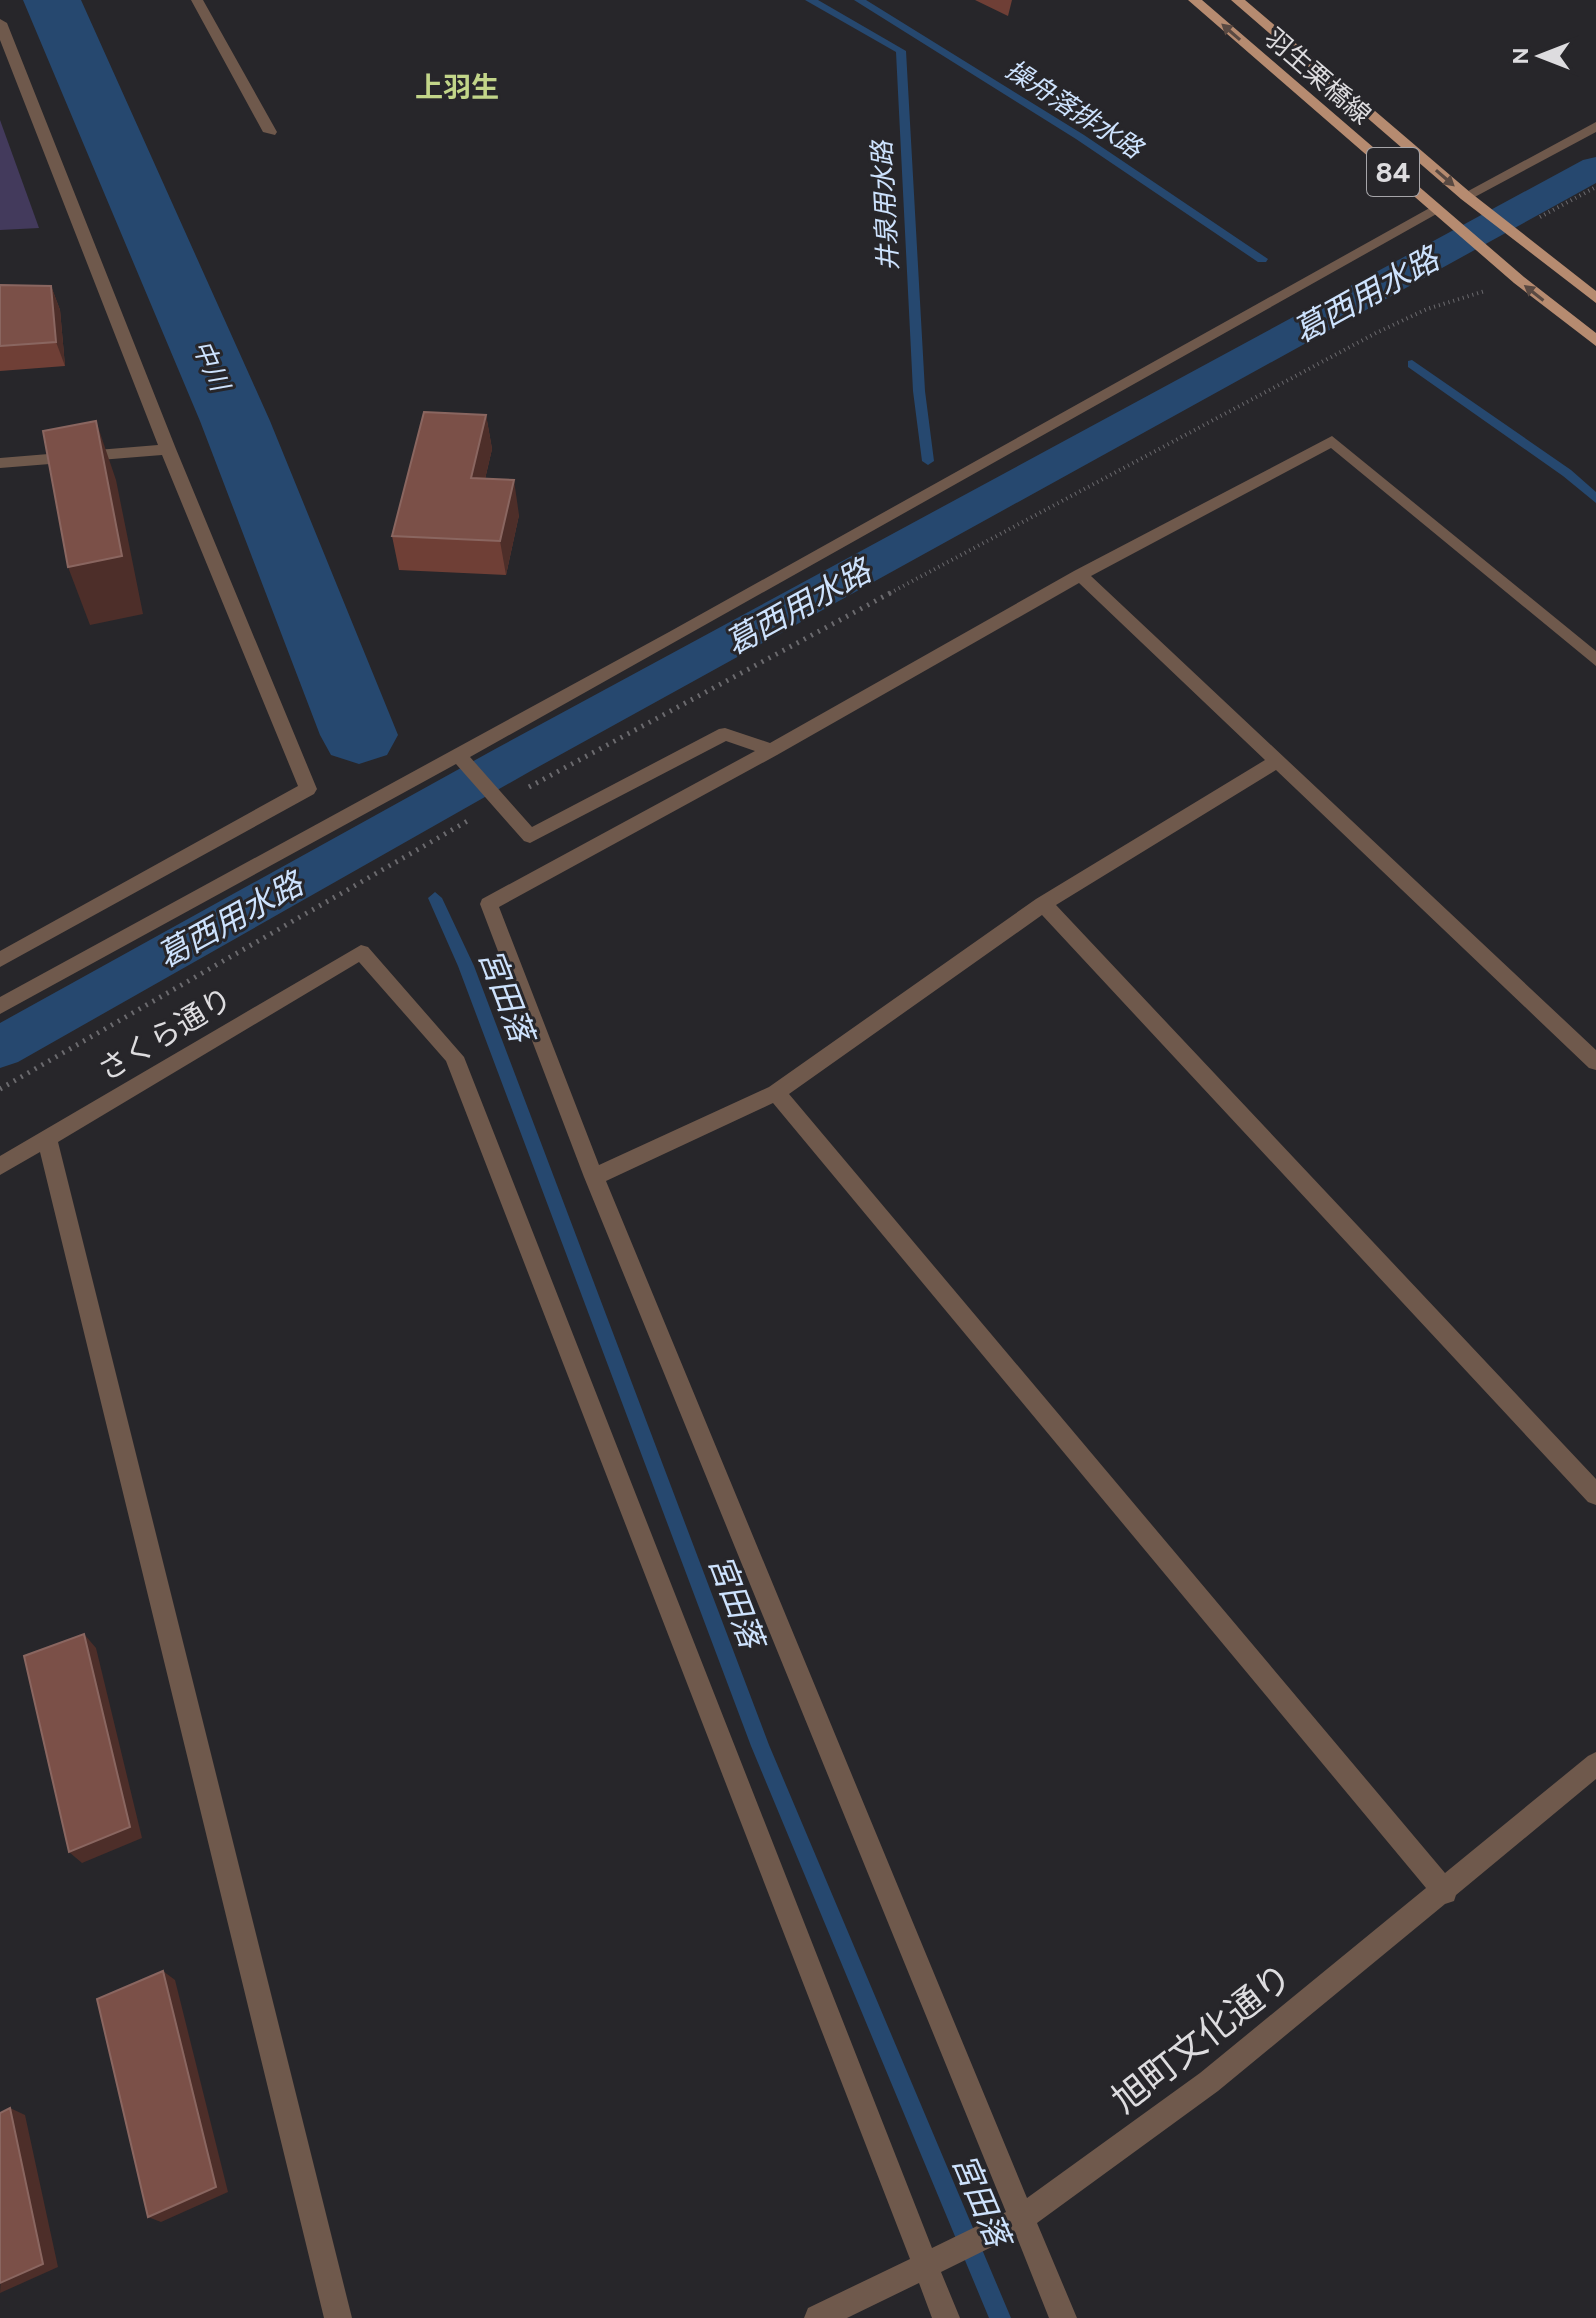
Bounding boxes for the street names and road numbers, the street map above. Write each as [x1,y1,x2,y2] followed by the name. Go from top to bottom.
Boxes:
[1258,21,1378,131] street label: 羽生栗橋線
[1367,148,1419,196] road number: 84
[91,980,239,1088] street label: さくら通り
[1104,1955,1300,2121] street label: 旭町文化通り

